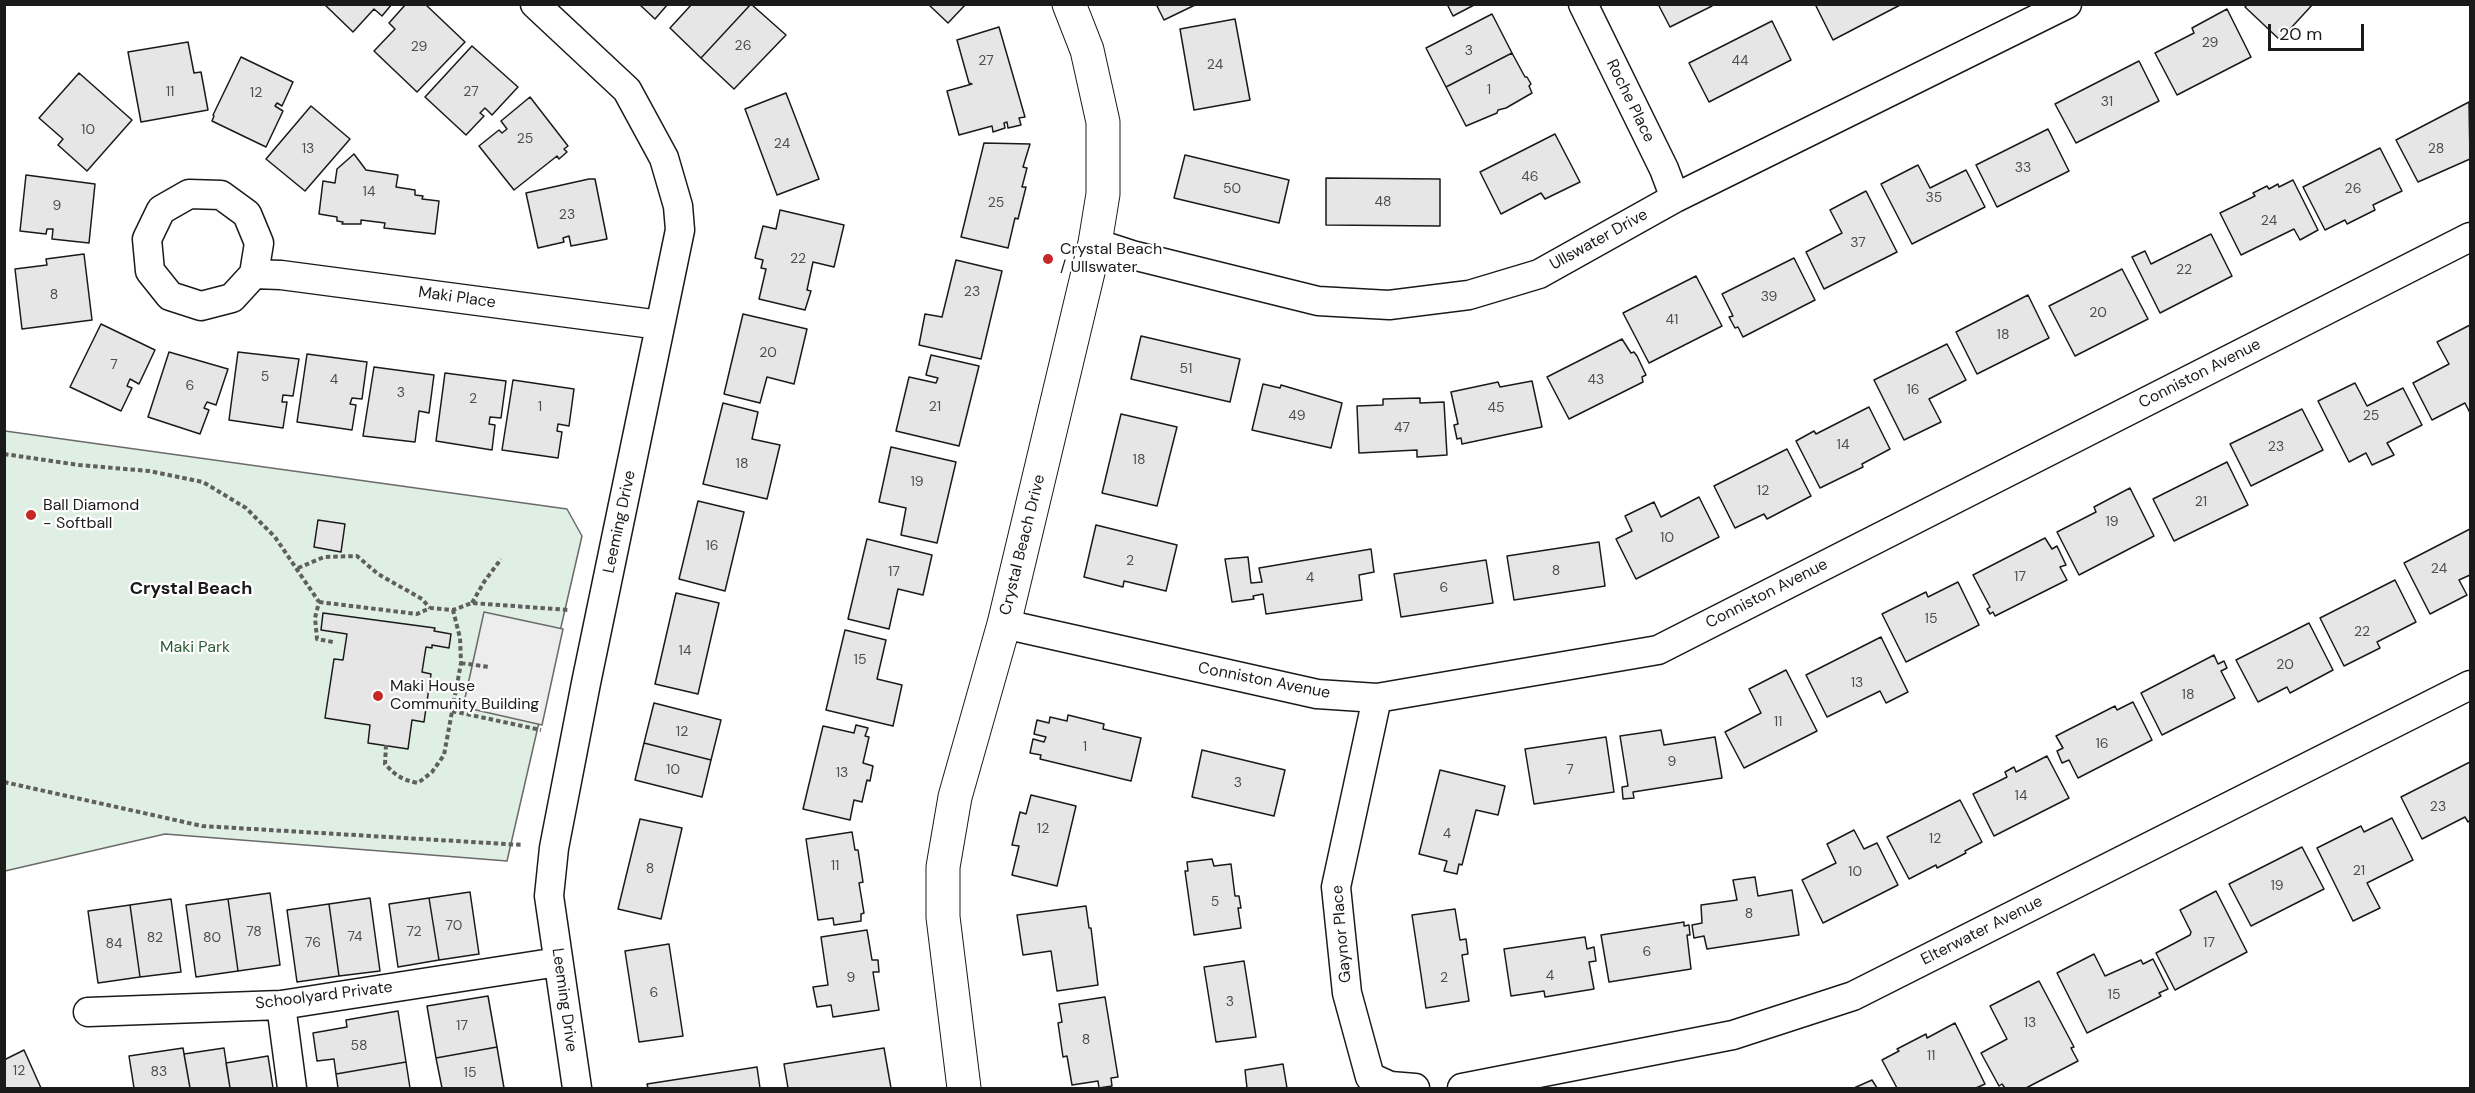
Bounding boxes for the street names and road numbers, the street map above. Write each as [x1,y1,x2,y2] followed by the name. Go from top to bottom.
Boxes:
[1602,56,1658,146] street label: Roche Place
[1547,205,1651,275] street label: Ullswater Drive
[417,283,497,313] street label: Maki Place
[2136,335,2264,413] street label: Conniston Avenue
[600,469,640,575] street label: Leeming Drive
[996,473,1050,617] street label: Crystal Beach Drive
[1703,555,1831,633] street label: Conniston Avenue
[1196,659,1332,703] street label: Conniston Avenue
[1328,884,1356,984] street label: Gaynor Place
[1918,892,2046,970] street label: Elterwater Avenue
[547,947,581,1053] street label: Leeming Drive
[254,978,394,1014] street label: Schoolyard Private

